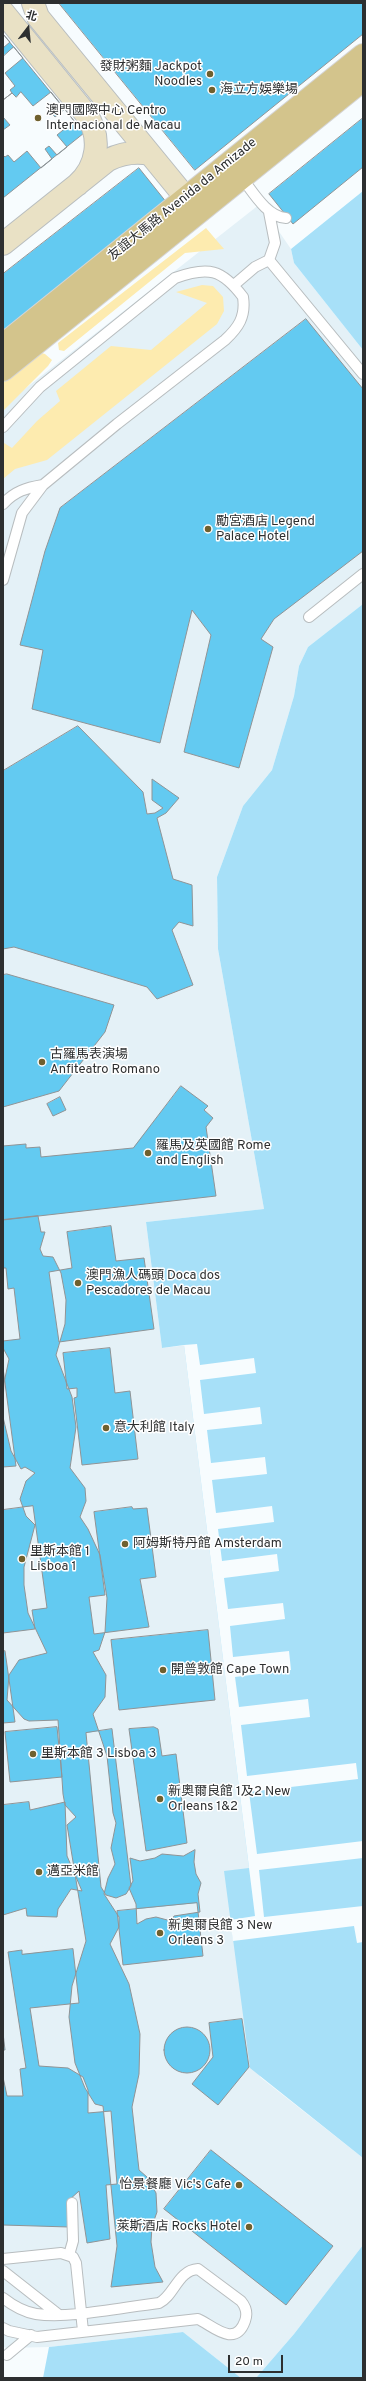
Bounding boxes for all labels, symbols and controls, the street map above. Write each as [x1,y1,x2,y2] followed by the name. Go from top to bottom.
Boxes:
[8,8,48,48] north arrow
[24,8,39,25] text: 北
[100,59,202,90] place label: 發財粥麵 Jackpot Noodles
[205,69,215,79] marker: 發財粥麵 Jackpot Noodles
[220,82,298,98] place label: 海立方娛樂場
[207,85,217,95] marker: 海立方娛樂場
[46,103,181,134] place label: 澳門國際中心 Centro Internacional de Macau
[33,113,43,123] marker: 澳門國際中心 Centro Internacional de Macau
[106,135,260,265] street label: 友誼大馬路 Avenida da Amizade
[216,514,315,545] place label: 勵宮酒店 Legend Palace Hotel
[203,524,213,534] marker: 勵宮酒店 Legend Palace Hotel
[50,1047,160,1078] place label: 古羅馬表演場 Anfiteatro Romano
[37,1057,47,1067] marker: 古羅馬表演場 Anfiteatro Romano
[156,1138,271,1169] place label: 羅馬及英國館 Rome and English
[143,1148,153,1158] marker: 羅馬及英國館 Rome and English
[86,1268,220,1299] place label: 澳門漁人碼頭 Doca dos Pescadores de Macau
[73,1278,83,1288] marker: 澳門漁人碼頭 Doca dos Pescadores de Macau
[114,1420,195,1436] place label: 意大利館 Italy
[101,1423,111,1433] marker: 意大利館 Italy
[133,1536,282,1552] place label: 阿姆斯特丹館 Amsterdam
[120,1539,130,1549] marker: 阿姆斯特丹館 Amsterdam
[30,1544,90,1575] place label: 里斯本館 1 Lisboa 1
[17,1554,27,1564] marker: 里斯本館 1 Lisboa 1
[171,1662,289,1678] place label: 開普敦館 Cape Town
[158,1665,168,1675] marker: 開普敦館 Cape Town
[41,1746,156,1762] place label: 里斯本館 3 Lisboa 3
[28,1749,38,1759] marker: 里斯本館 3 Lisboa 3
[168,1784,290,1815] place label: 新奧爾良館 1及2 New Orleans 1&2
[155,1794,165,1804] marker: 新奧爾良館 1及2 New Orleans 1&2
[47,1864,99,1880] place label: 邁亞米館
[34,1867,44,1877] marker: 邁亞米館
[168,1918,272,1949] place label: 新奧爾良館 3 New Orleans 3
[155,1928,165,1938] marker: 新奧爾良館 3 New Orleans 3
[119,2177,231,2193] place label: 怡景餐廳 Vic's Cafe
[234,2180,244,2190] marker: 怡景餐廳 Vic's Cafe
[116,2219,241,2235] place label: 萊斯酒店 Rocks Hotel
[244,2222,254,2232] marker: 萊斯酒店 Rocks Hotel
[230,2347,285,2373] scale bar
[235,2354,263,2370] text: 20 m

